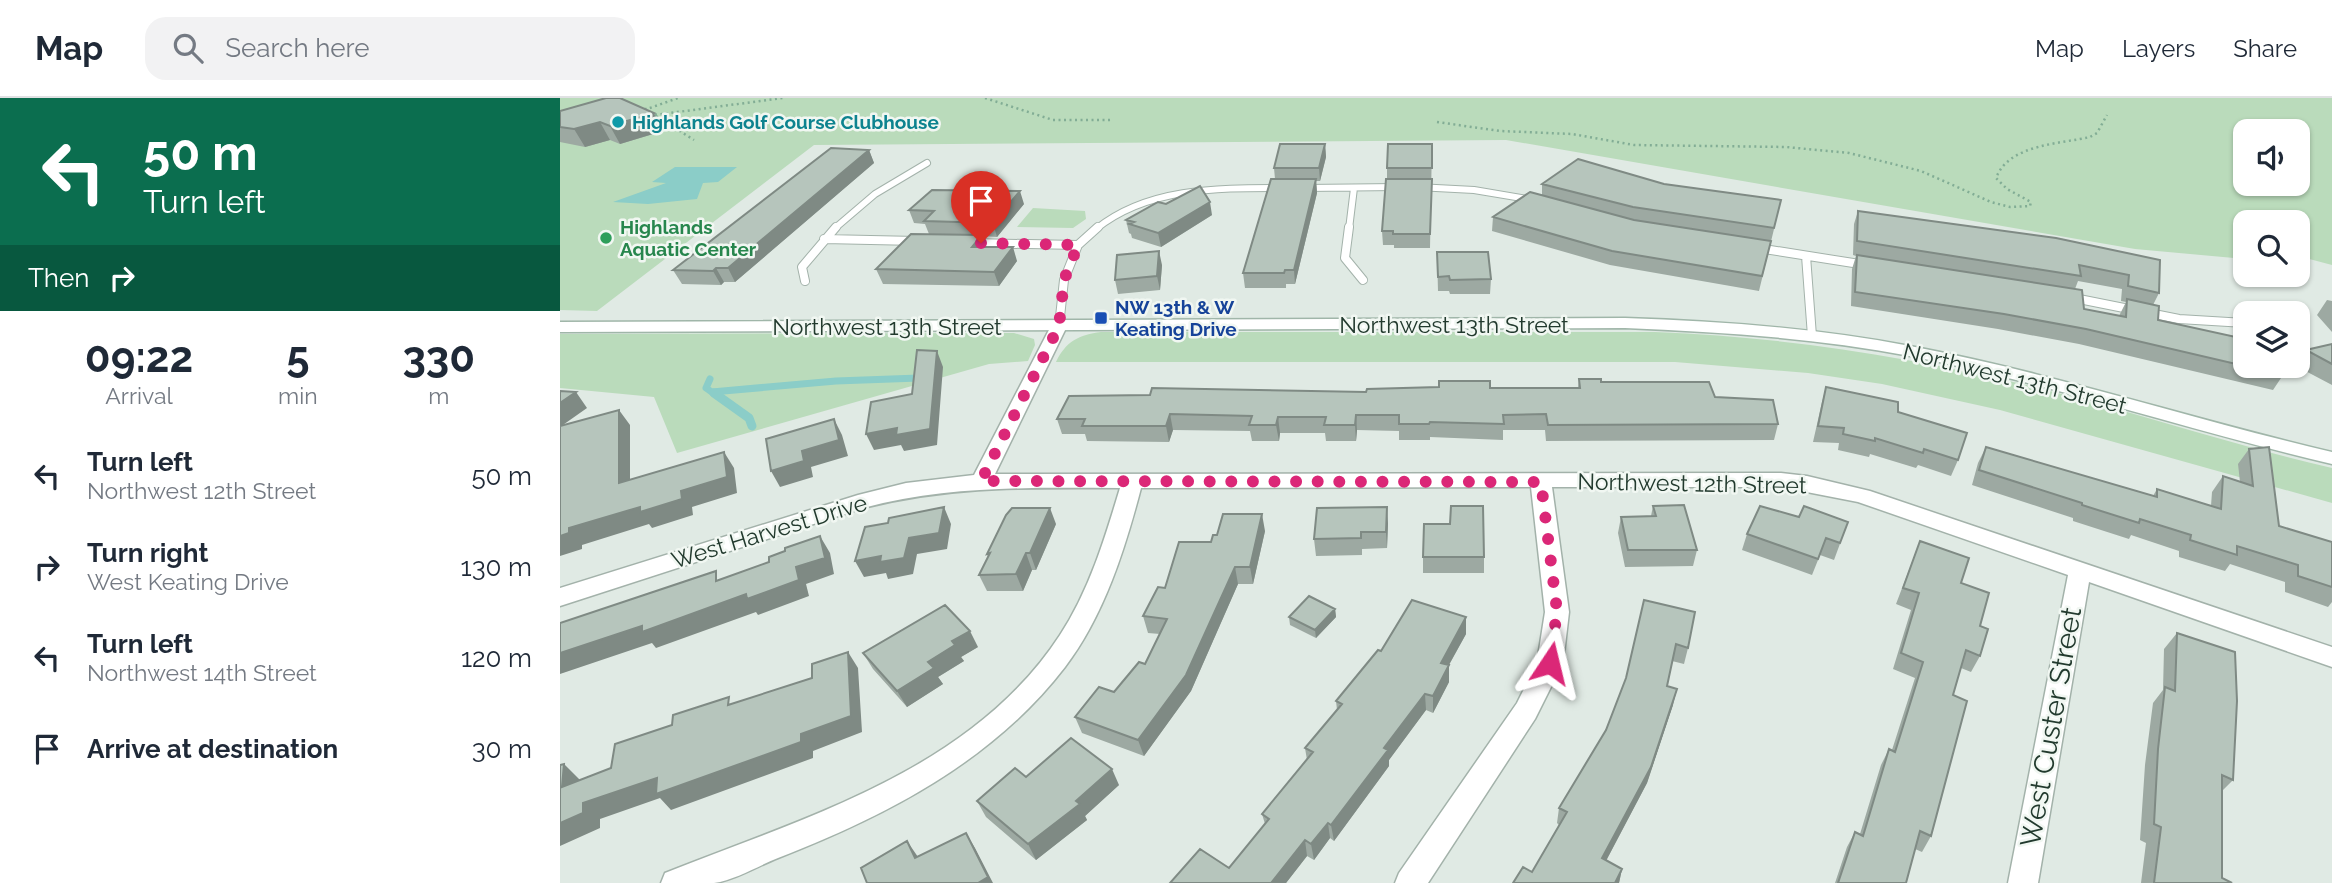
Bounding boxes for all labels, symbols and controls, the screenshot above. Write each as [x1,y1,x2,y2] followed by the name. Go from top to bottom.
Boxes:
[145,17,635,80] search box
[35,29,103,68] text: Map
[169,29,207,67] icon: search
[225,33,370,63] text: Search here
[2035,34,2084,63] text: Map
[2122,34,2195,63] text: Layers
[2233,34,2297,63] text: Share
[632,111,939,133] place label: Highlands Golf Course Clubhouse
[610,114,626,130] marker: Highlands Golf Course Clubhouse
[2233,119,2310,378] map controls
[2233,119,2310,196] button: sound
[143,124,258,181] text: 50 m
[28,126,119,217] icon: left
[951,171,1011,243] pin
[962,182,1000,220] icon: arrive
[143,183,265,220] text: Turn left
[2233,210,2310,287] button: search
[620,216,757,260] place label: Highlands Aquatic Center
[598,230,614,246] marker: Highlands Aquatic Center
[103,259,141,297] icon: right
[28,263,89,293] text: Then
[1115,296,1237,340] place label: NW 13th & W Keating Drive
[2233,301,2310,378] button: layers
[1093,310,1109,326] marker: NW 13th & W Keating Drive
[1339,311,1569,338] street label: Northwest 13th Street
[772,313,1002,340] street label: Northwest 13th Street
[85,333,193,382] text: 09:22
[286,333,309,382] text: 5
[402,333,475,382] text: 330
[1900,337,2130,419] street label: Northwest 13th Street
[105,382,173,409] text: Arrival
[278,382,318,409] text: min
[428,382,449,409] text: m
[87,447,193,477] text: Turn left
[28,457,66,495] icon: left
[471,461,532,491] text: 50 m
[1577,468,1807,499] street label: Northwest 12th Street
[87,477,316,504] text: Northwest 12th Street
[668,488,870,574] street label: West Harvest Drive
[87,538,208,568] text: Turn right
[28,548,66,586] icon: right
[461,552,532,582] text: 130 m
[87,568,289,595] text: West Keating Drive
[2014,604,2088,849] street label: West Custer Street
[1513,626,1587,700] position arrow
[87,629,193,659] text: Turn left
[28,639,66,677] icon: left
[461,643,532,673] text: 120 m
[87,659,317,686] text: Northwest 14th Street
[28,730,66,768] icon: arrive
[87,734,338,764] text: Arrive at destination
[472,734,532,764] text: 30 m

